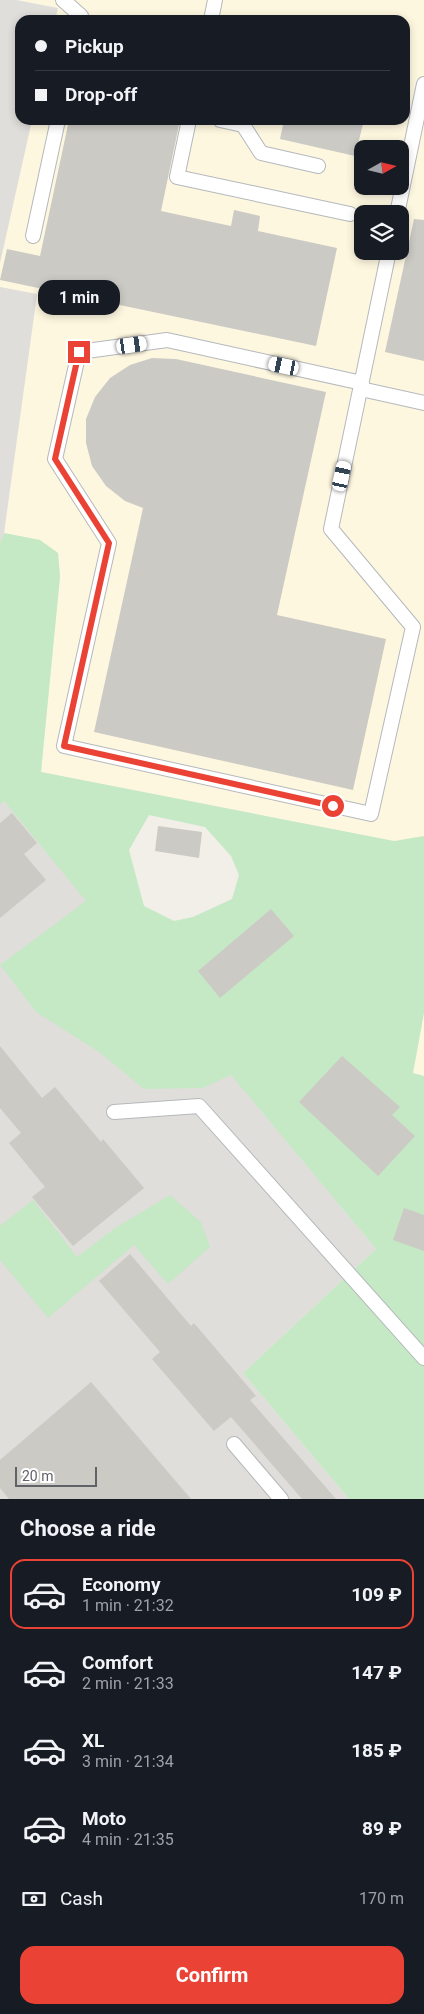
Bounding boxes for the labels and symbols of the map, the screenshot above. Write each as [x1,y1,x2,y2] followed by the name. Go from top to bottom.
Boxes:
[354,140,409,195] north arrow
[38,280,120,314] callout: 1 min
[116,335,147,355] car
[68,341,90,363] route end
[267,356,300,376] car
[331,460,352,492] car
[322,795,344,817] route start
[15,1464,98,1487] scale bar

